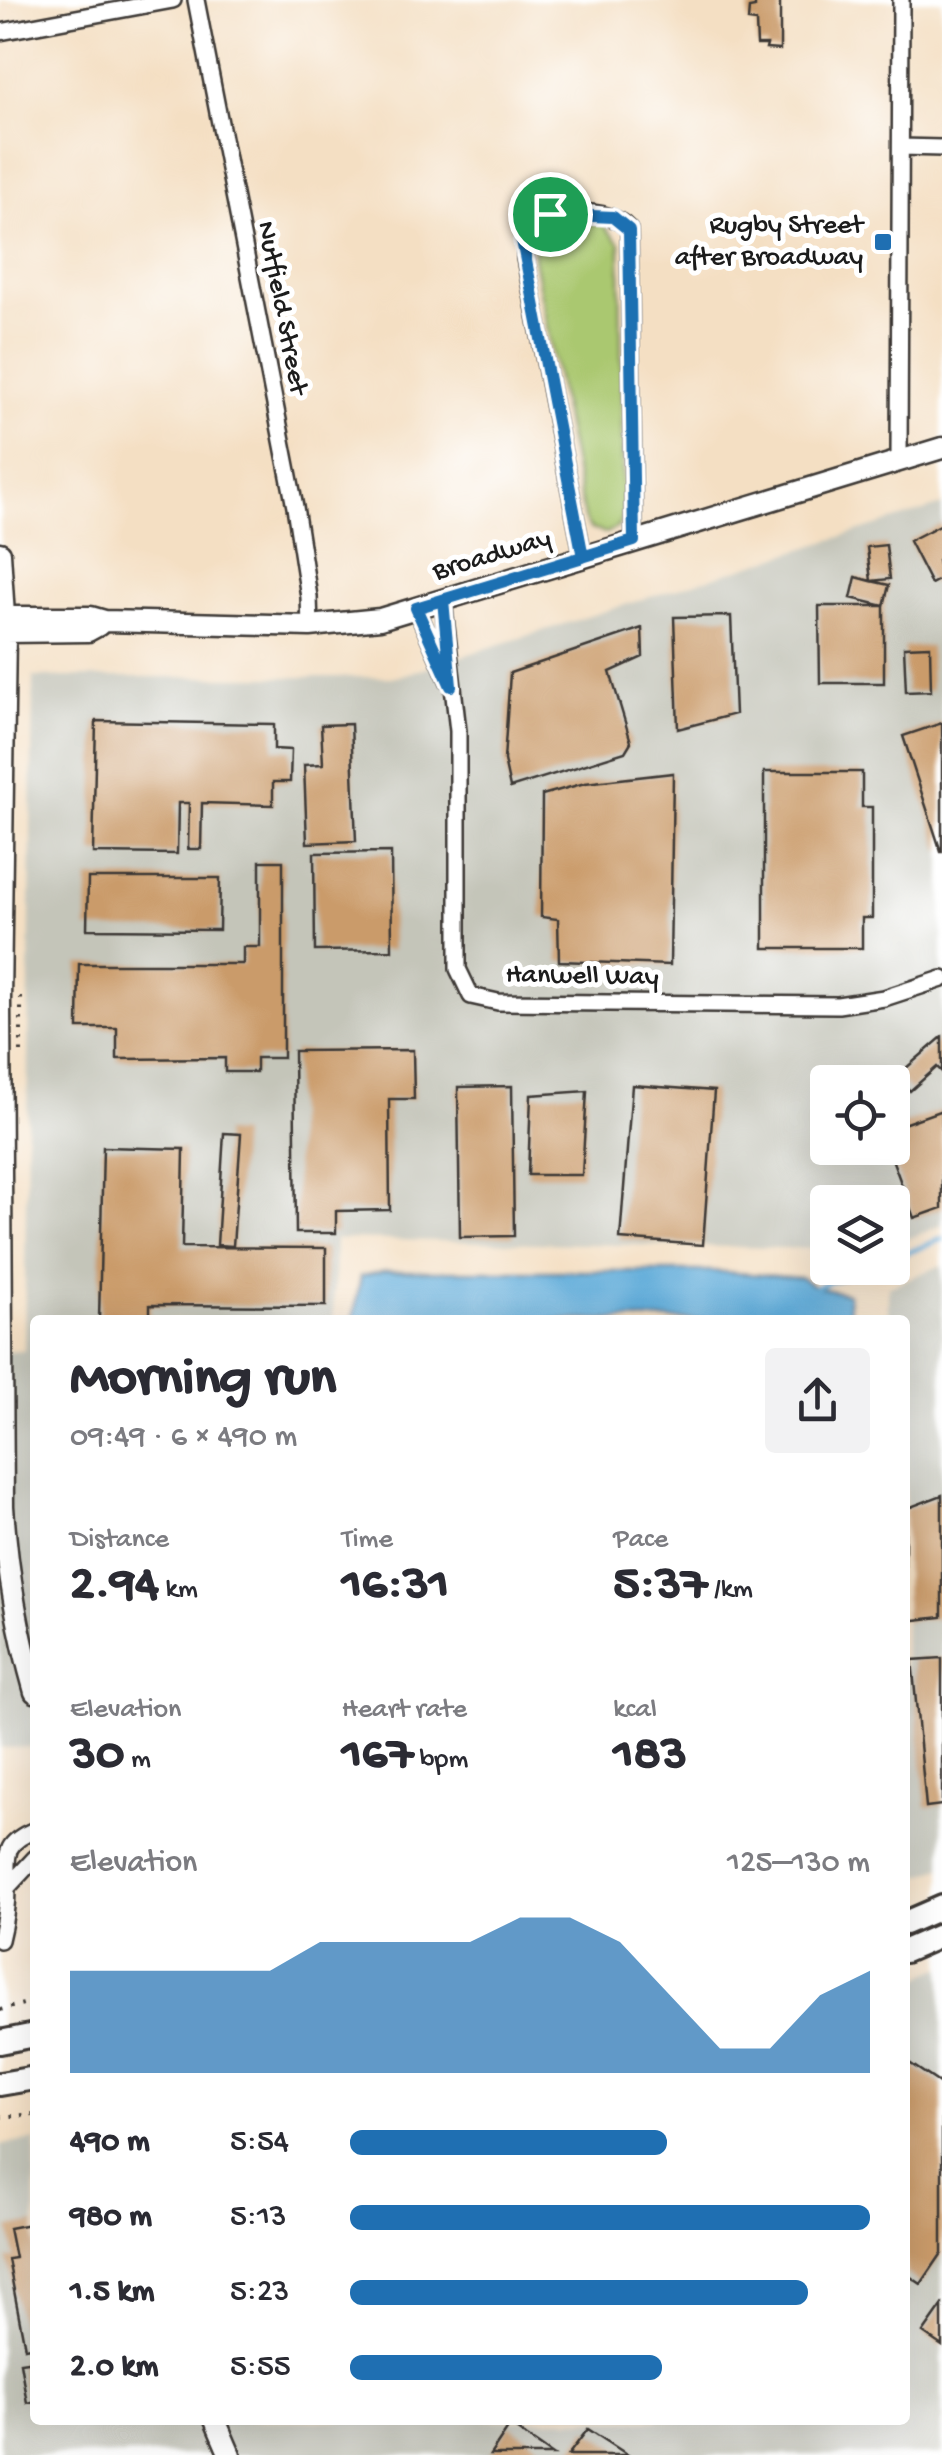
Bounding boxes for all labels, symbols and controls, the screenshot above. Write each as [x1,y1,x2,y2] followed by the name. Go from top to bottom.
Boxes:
[508,172,593,257] pin
[523,187,578,242] icon: arrive
[675,210,866,275] place label: Rugby Street after Broadway
[248,219,314,400] street label: Nutfield Street
[872,231,894,253] marker: Rugby Street after Broadway
[428,522,555,590] street label: Broadway
[505,959,659,995] street label: Hanwell Way
[810,1065,910,1285] map controls
[810,1065,910,1165] button: locate
[810,1185,910,1285] button: layers
[765,1348,870,1453] button: share
[70,1349,336,1413] text: Morning run
[70,1419,297,1457] text: 09:49 · 6 × 490 m
[70,1524,169,1557] text: Distance
[342,1524,393,1557] text: Time
[613,1524,668,1557] text: Pace
[70,1557,159,1616] text: 2.94
[342,1557,449,1616] text: 16:31
[613,1557,707,1616] text: 5:37
[159,1574,198,1607] text: km
[707,1574,753,1607] text: /km
[70,1694,181,1727] text: Elevation
[342,1694,467,1727] text: Heart rate
[613,1694,657,1727] text: kcal
[70,1727,124,1786] text: 30
[342,1727,413,1786] text: 167
[613,1727,687,1786] text: 183
[124,1744,151,1777] text: m
[413,1744,468,1777] text: bpm
[70,1845,197,1883] text: Elevation
[727,1845,870,1883] text: 125–130 m
[70,2124,150,2162] text: 490 m
[230,2124,289,2162] text: 5:54
[70,2199,152,2237] text: 980 m
[230,2199,286,2237] text: 5:13
[70,2274,154,2312] text: 1.5 km
[230,2274,289,2312] text: 5:23
[70,2349,158,2387] text: 2.0 km
[230,2349,291,2387] text: 5:55

